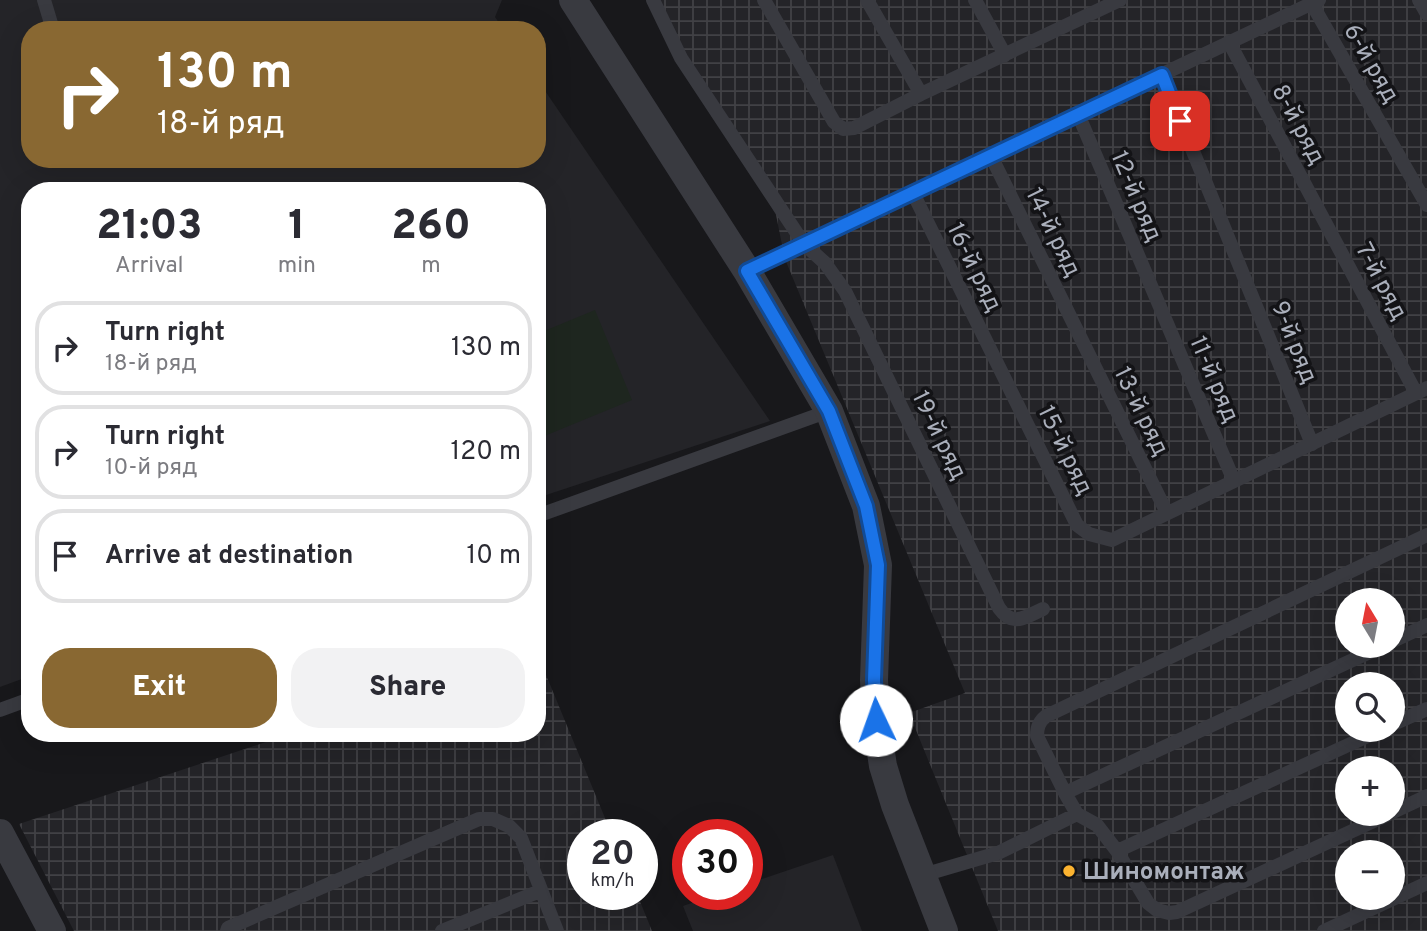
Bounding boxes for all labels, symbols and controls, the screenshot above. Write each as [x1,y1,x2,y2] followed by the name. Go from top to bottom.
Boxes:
[1336,19,1405,109] street label: 6-й ряд
[157,44,293,106] text: 130 m
[42,49,133,140] icon: right
[1264,80,1331,170] street label: 8-й ряд
[1150,91,1210,151] pin
[1161,102,1199,140] icon: arrive
[157,105,285,145] text: 18-й ряд
[1103,147,1168,247] street label: 12-й ряд
[1018,183,1087,282] street label: 14-й ряд
[96,201,203,254] text: 21:03
[288,201,305,254] text: 1
[391,201,471,254] text: 260
[939,218,1008,317] street label: 16-й ряд
[1347,238,1413,326] street label: 7-й ряд
[115,252,184,281] text: Arrival
[278,252,316,281] text: min
[421,252,441,281] text: m
[1263,297,1323,388] street label: 9-й ряд
[105,317,225,350] text: Turn right
[46,329,84,367] icon: right
[451,332,521,365] text: 130 m
[1182,332,1245,428] street label: 11-й ряд
[105,350,197,379] text: 18-й ряд
[1106,362,1175,461] street label: 13-й ряд
[904,386,973,485] street label: 19-й ряд
[1030,401,1099,501] street label: 15-й ряд
[105,421,225,454] text: Turn right
[46,433,84,471] icon: right
[451,436,521,469] text: 120 m
[105,454,198,483] text: 10-й ряд
[46,537,84,575] icon: arrive
[105,540,353,573] text: Arrive at destination
[466,540,521,573] text: 10 m
[1335,588,1405,658] north arrow
[1335,588,1405,910] map controls
[42,648,277,728] button: Exit
[291,648,525,728] button: Share
[1335,672,1405,742] button: search
[839,683,913,757] position arrow
[1335,756,1405,826] button: +
[672,819,763,910] speed limit sign: 30
[590,833,635,877] text: 20
[1335,840,1405,910] button: −
[1083,858,1245,888] place label: Шиномонтаж
[1061,863,1077,879] marker: Шиномонтаж
[591,870,634,893] text: km/h

